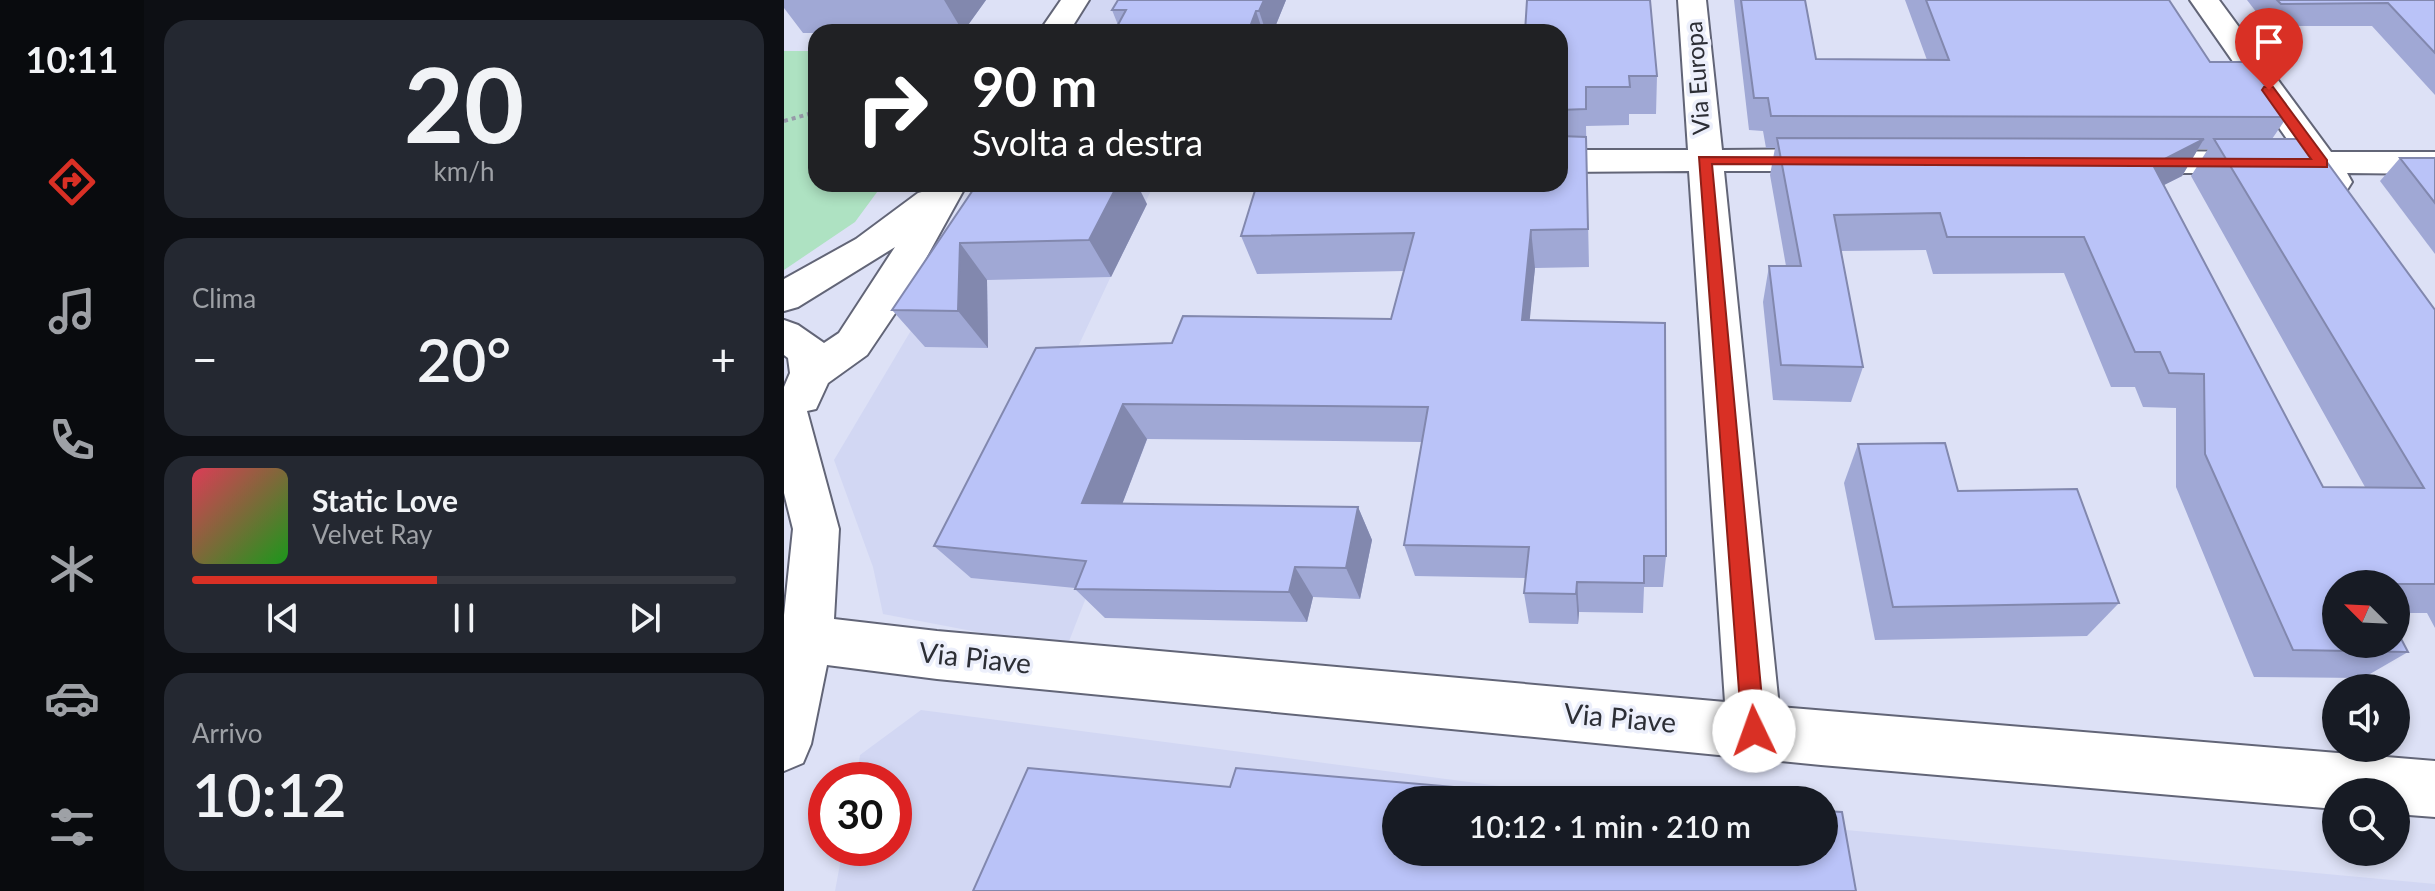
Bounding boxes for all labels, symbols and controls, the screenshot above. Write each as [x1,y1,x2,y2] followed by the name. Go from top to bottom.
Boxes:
[2235,8,2303,90] pin
[1678,20,1715,136] street label: Via Europa
[2247,20,2291,64] icon: arrive
[26,37,118,81] text: 10:11
[404,40,524,165] text: 20
[972,52,1097,119] text: 90 m
[840,56,944,160] icon: right
[972,120,1203,164] text: Svolta a destra
[44,154,100,210] icon: directions
[434,155,494,187] text: km/h
[192,282,256,314] text: Clima
[44,283,100,339] icon: music
[417,323,511,395] text: 20°
[192,333,218,385] text: −
[710,333,736,385] text: +
[44,412,100,468] icon: phone
[312,482,458,518] text: Static Love
[312,518,432,550] text: Velvet Ray
[44,541,100,597] icon: climate
[2322,570,2410,658] north arrow
[2322,570,2410,866] map controls
[261,596,305,640] icon: previous
[442,596,486,640] icon: pause
[623,596,667,640] icon: next
[917,634,1033,680] street label: Via Piave
[44,670,100,726] icon: car
[2322,674,2410,762] button: sound
[1712,689,1796,773] position arrow
[1562,695,1678,739] street label: Via Piave
[192,717,263,749] text: Arrivo
[192,758,346,830] text: 10:12
[808,762,912,866] speed limit sign: 30
[2322,778,2410,866] button: search
[44,799,100,855] icon: filters
[1469,808,1751,844] text: 10:12 · 1 min · 210 m

